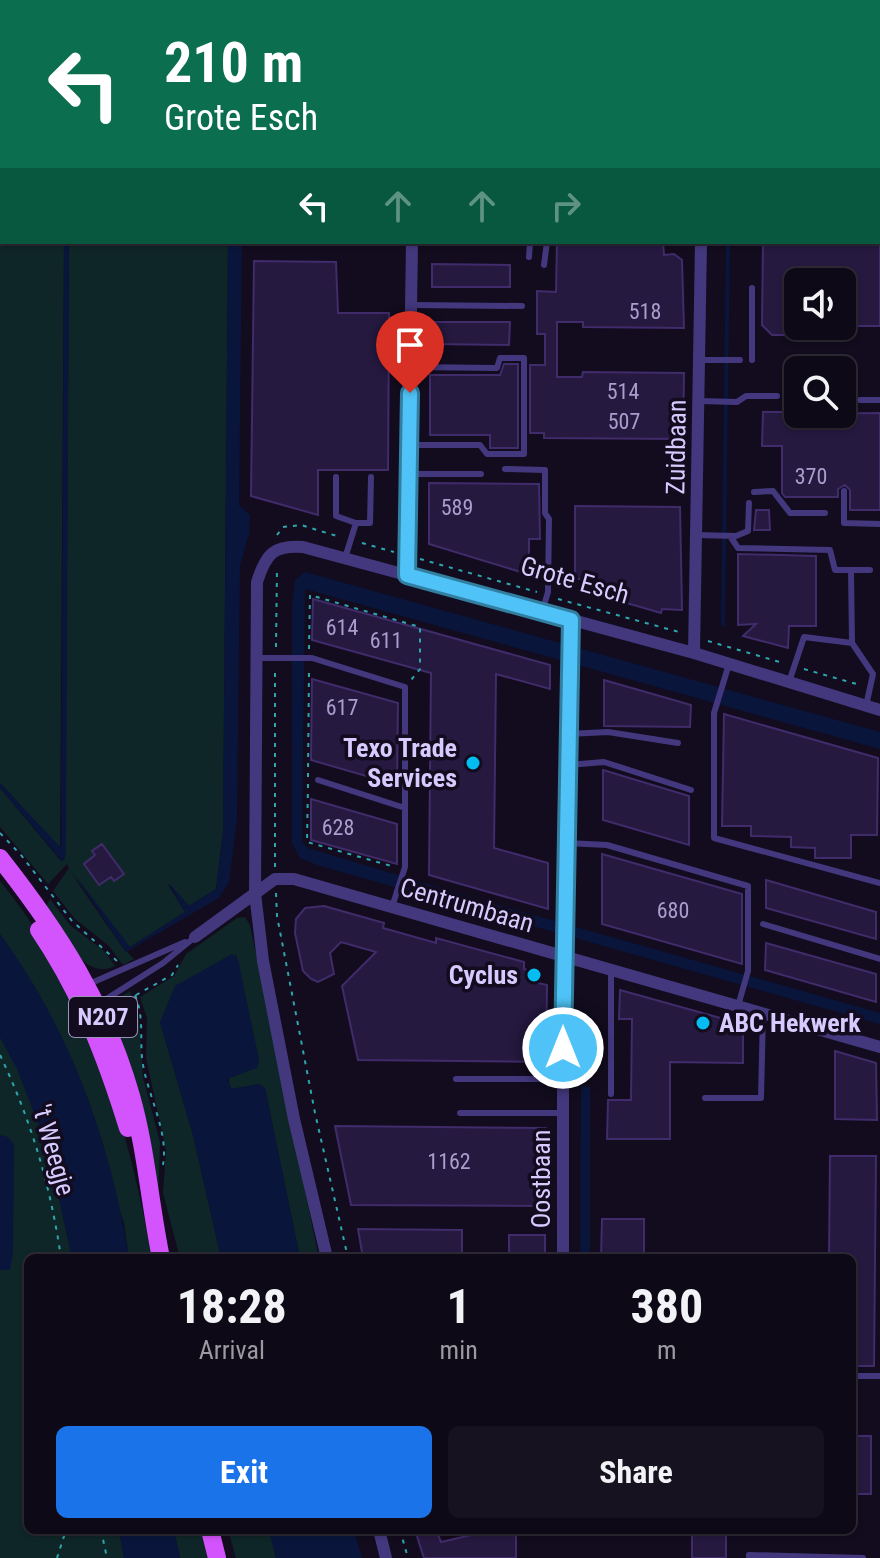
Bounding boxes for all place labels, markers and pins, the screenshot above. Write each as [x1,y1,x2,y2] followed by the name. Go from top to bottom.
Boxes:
[376,311,444,393] pin
[343,733,457,793] place label: Texo Trade Services
[464,754,482,772] marker: Texo Trade Services
[449,960,518,990] place label: Cyclus
[525,966,543,984] marker: Cyclus
[719,1008,861,1038] place label: ABC Hekwerk
[694,1014,712,1032] marker: ABC Hekwerk

